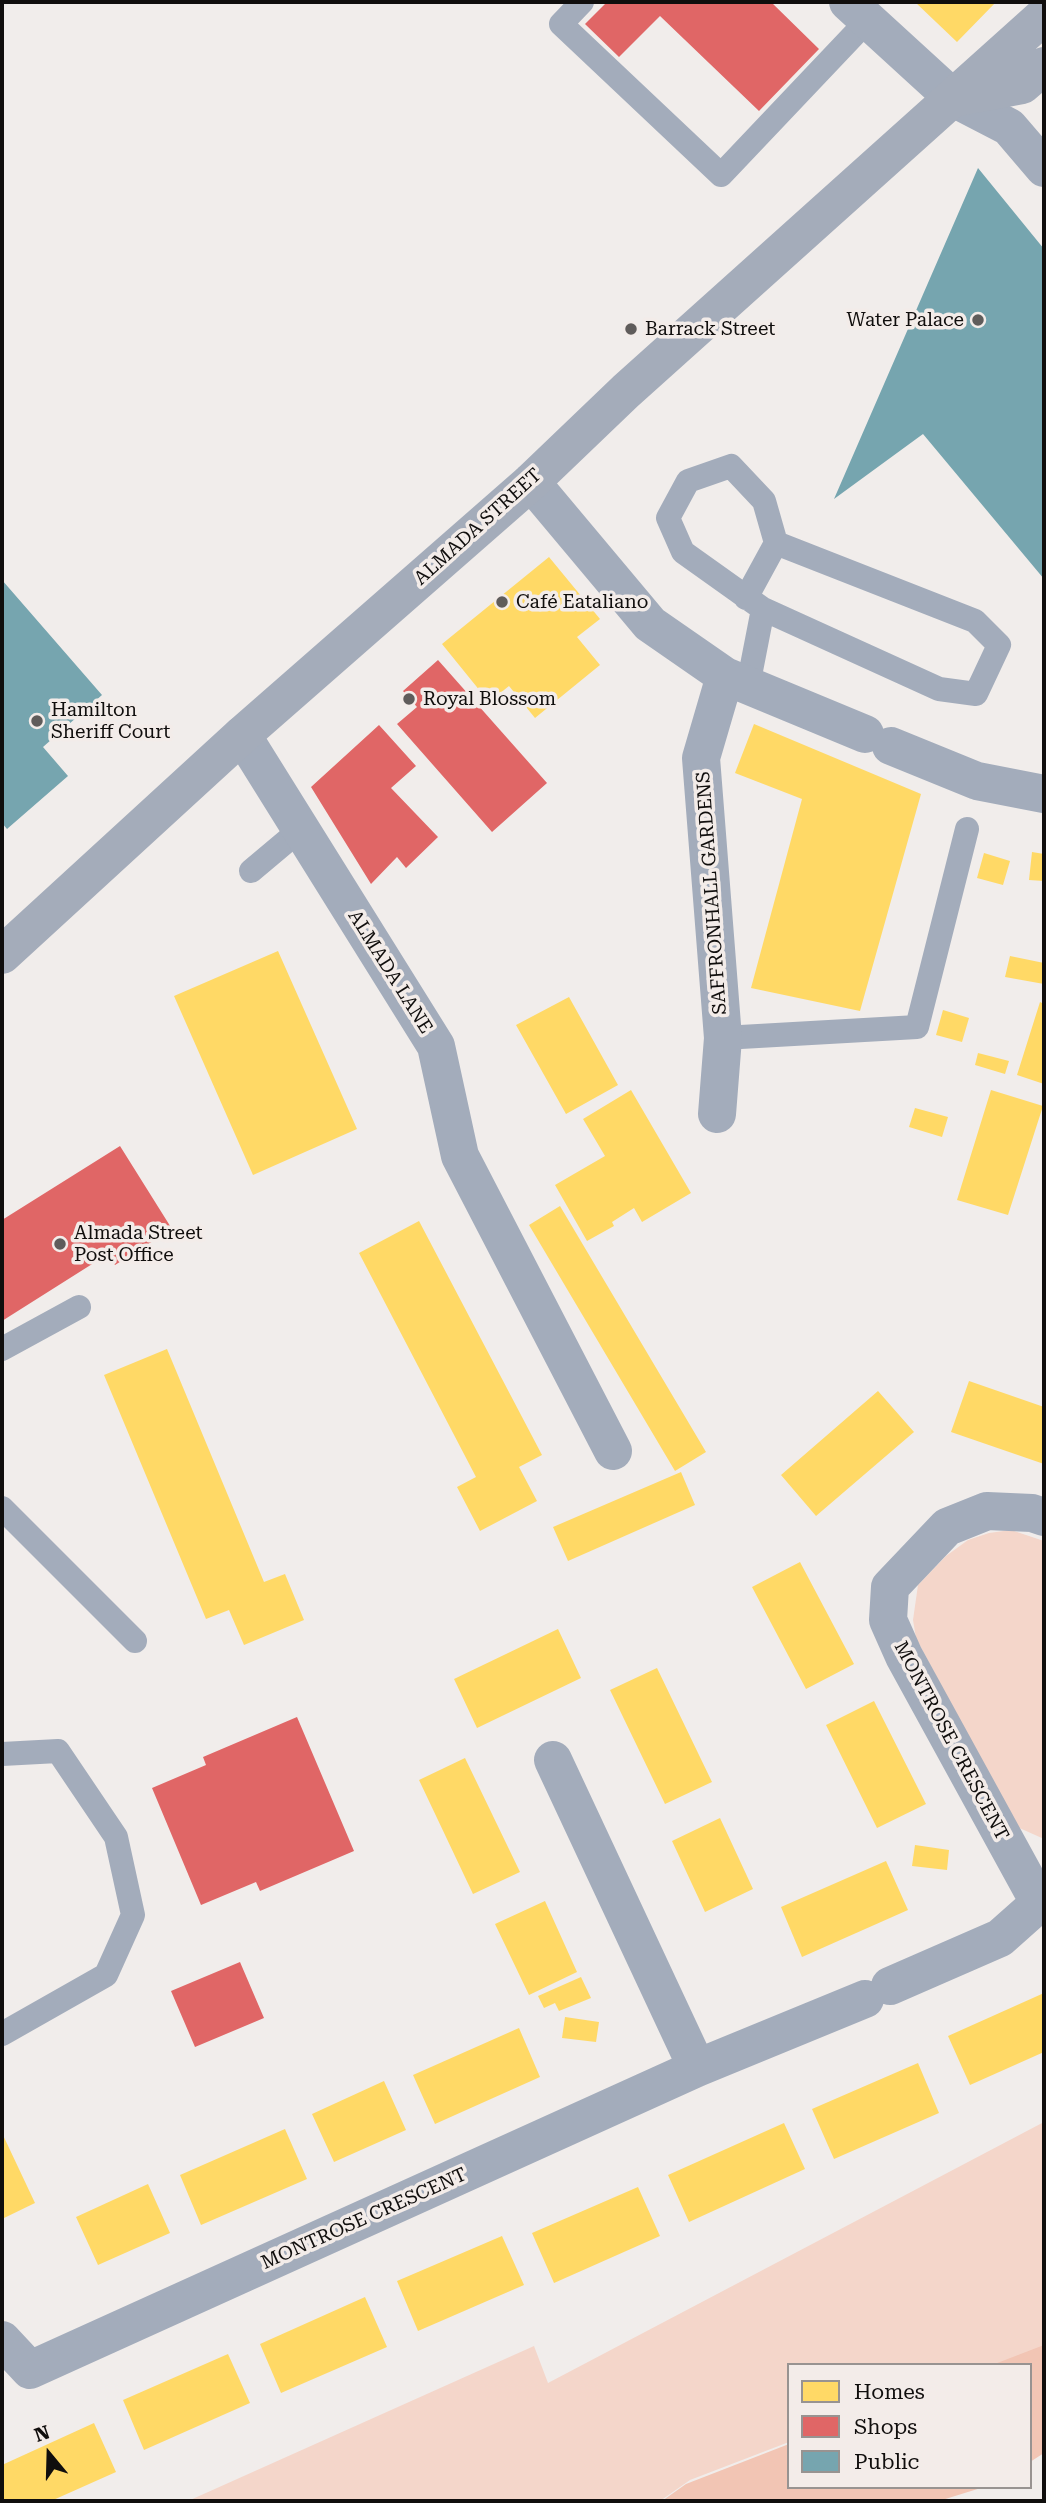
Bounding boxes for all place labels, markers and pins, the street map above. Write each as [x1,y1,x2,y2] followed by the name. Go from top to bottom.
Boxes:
[846,309,964,331] place label: Water Palace
[970,312,986,328] marker: Water Palace
[645,318,775,340] place label: Barrack Street
[623,321,639,337] marker: Barrack Street
[516,591,648,613] place label: Café Eataliano
[494,594,510,610] marker: Café Eataliano
[423,688,556,710] place label: Royal Blossom
[401,691,417,707] marker: Royal Blossom
[51,699,170,743] place label: Hamilton Sheriff Court
[29,713,45,729] marker: Hamilton Sheriff Court
[74,1222,203,1266] place label: Almada Street Post Office
[52,1236,68,1252] marker: Almada Street Post Office

